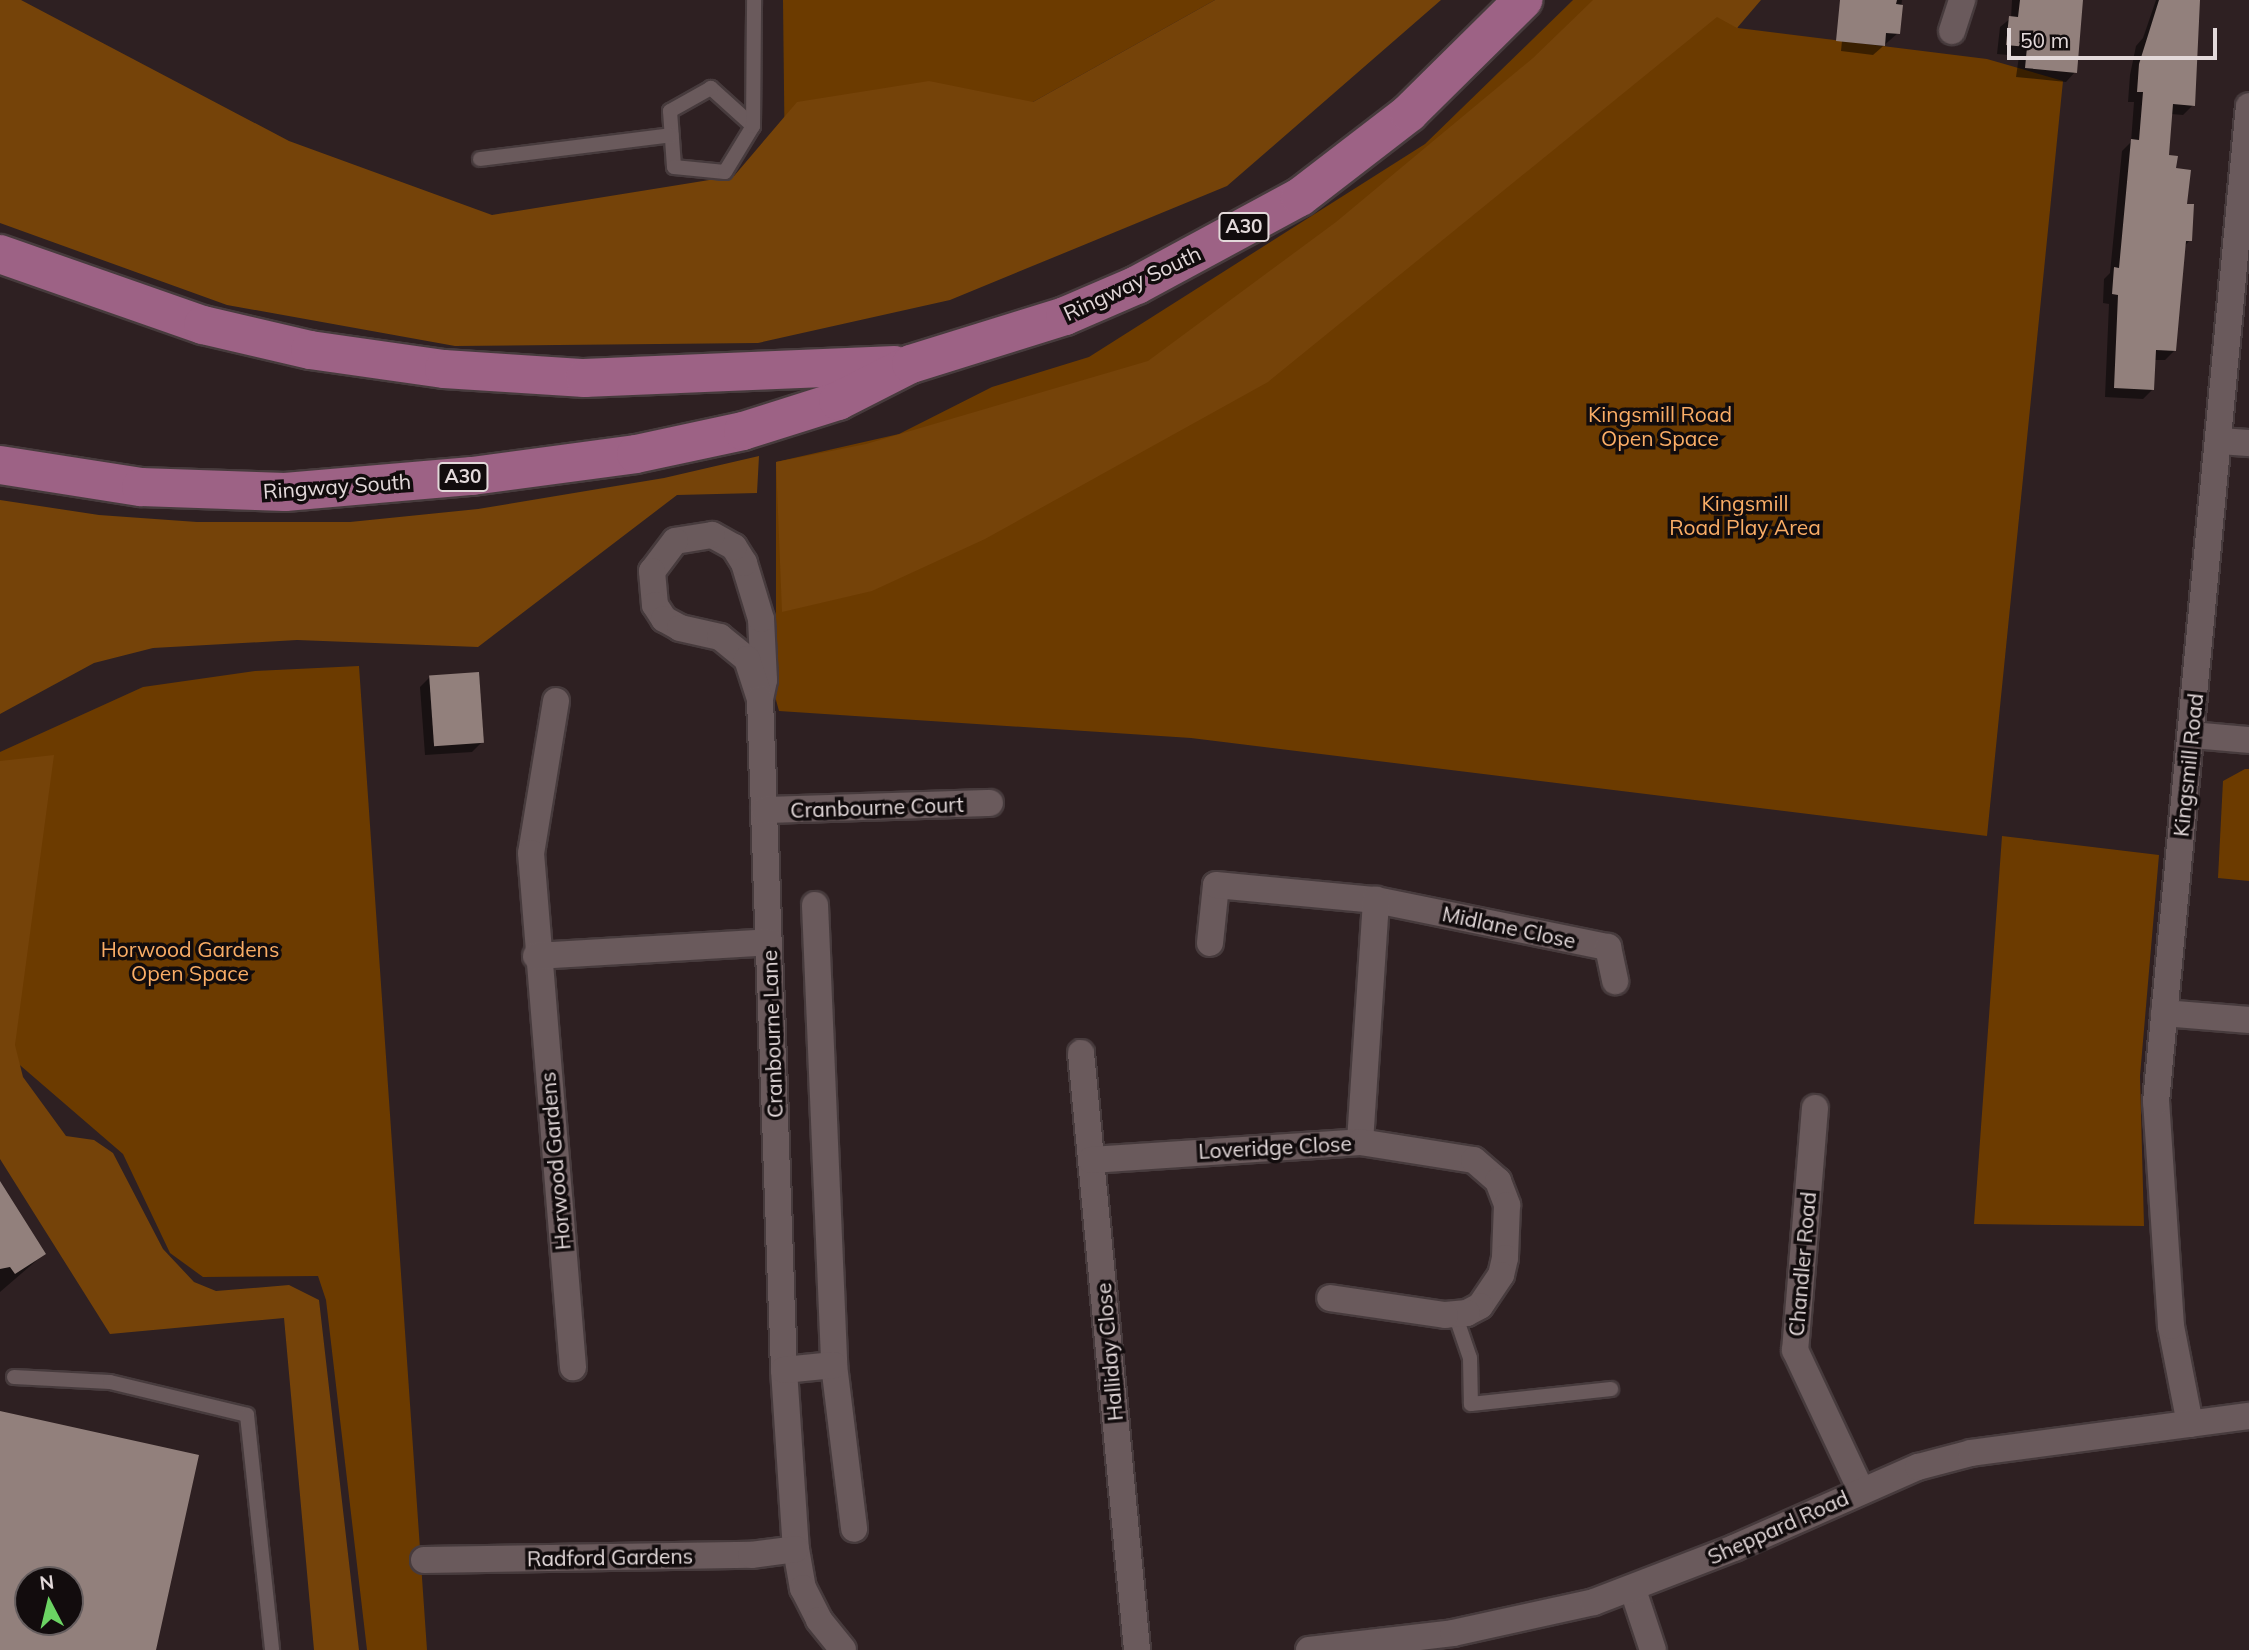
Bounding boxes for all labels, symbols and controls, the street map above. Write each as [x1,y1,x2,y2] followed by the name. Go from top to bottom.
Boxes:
[2011,14,2221,58] scale bar
[2020,27,2069,53] text: 50 m
[1218,212,1270,243] road number: A30
[1059,240,1205,326] street label: Ringway South
[1588,401,1732,451] park label: Kingsmill Road Open Space
[437,462,489,492] road number: A30
[262,468,412,504] street label: Ringway South
[1669,490,1821,540] park label: Kingsmill Road Play Area
[2168,692,2208,838] street label: Kingsmill Road
[790,791,964,823] street label: Cranbourne Court
[1440,901,1578,953] street label: Midlane Close
[101,936,279,986] park label: Horwood Gardens Open Space
[756,950,788,1118] street label: Cranbourne Lane
[535,1071,575,1251] street label: Horwood Gardens
[1198,1130,1352,1164] street label: Loveridge Close
[1783,1191,1821,1337] street label: Chandler Road
[1090,1282,1128,1422] street label: Halliday Close
[1704,1485,1852,1569] street label: Sheppard Road
[527,1543,693,1571] street label: Radford Gardens
[14,1566,84,1636] north arrow
[38,1569,55,1595] text: N

